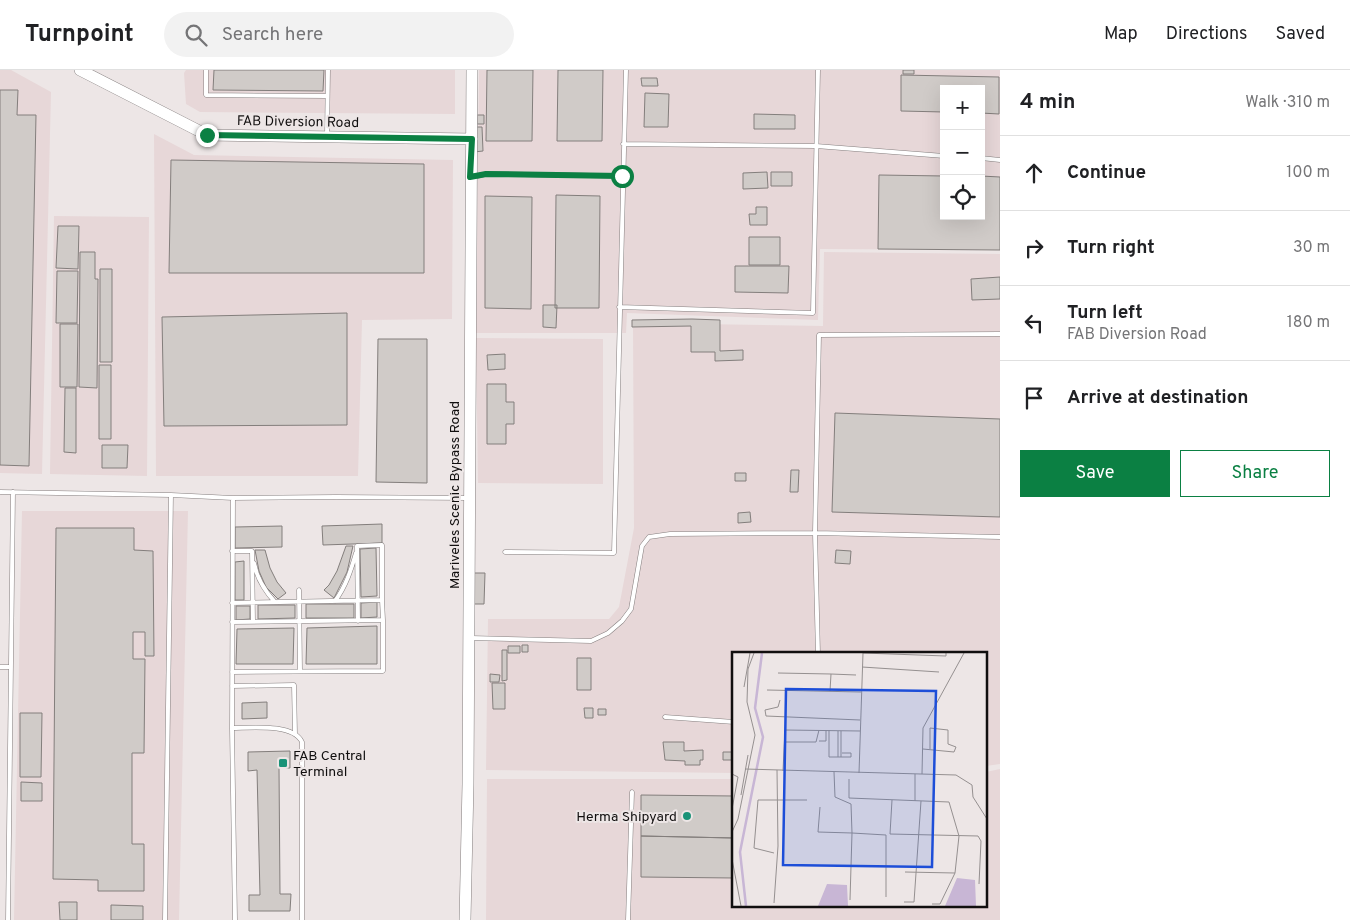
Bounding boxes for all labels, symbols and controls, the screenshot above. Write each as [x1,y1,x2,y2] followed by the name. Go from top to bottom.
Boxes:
[164,12,514,57] search box
[25,20,134,50] text: Turnpoint
[182,21,210,49] icon: search
[222,23,323,47] text: Search here
[1104,23,1138,46] text: Map
[1166,23,1248,46] text: Directions
[1276,23,1325,46] text: Saved
[940,85,985,220] map controls
[940,85,985,130] button: +
[1020,89,1076,116] text: 4 min
[1245,93,1330,113] text: Walk · 310 m
[237,113,359,132] street label: FAB Diversion Road
[196,124,219,147] route end
[940,130,985,175] button: −
[1020,159,1048,187] icon: ahead
[1067,161,1146,185] text: Continue
[1286,163,1330,183] text: 100 m
[611,165,634,188] route start
[940,175,985,220] button: locate
[1020,234,1048,262] icon: right
[1067,236,1155,260] text: Turn right
[1293,238,1330,258] text: 30 m
[1067,301,1143,325] text: Turn left
[1020,309,1048,337] icon: left
[1287,313,1330,333] text: 180 m
[1067,325,1207,345] text: FAB Diversion Road
[1020,384,1048,412] icon: arrive
[1067,386,1248,410] text: Arrive at destination
[447,401,464,589] street label: Mariveles Scenic Bypass Road
[1020,450,1170,497] button: Save
[1180,450,1330,497] button: Share
[732,652,988,908] inset map
[293,748,366,781] place label: FAB Central Terminal
[277,757,289,769] marker: FAB Central Terminal
[576,809,677,826] place label: Herma Shipyard
[681,810,693,822] marker: Herma Shipyard

